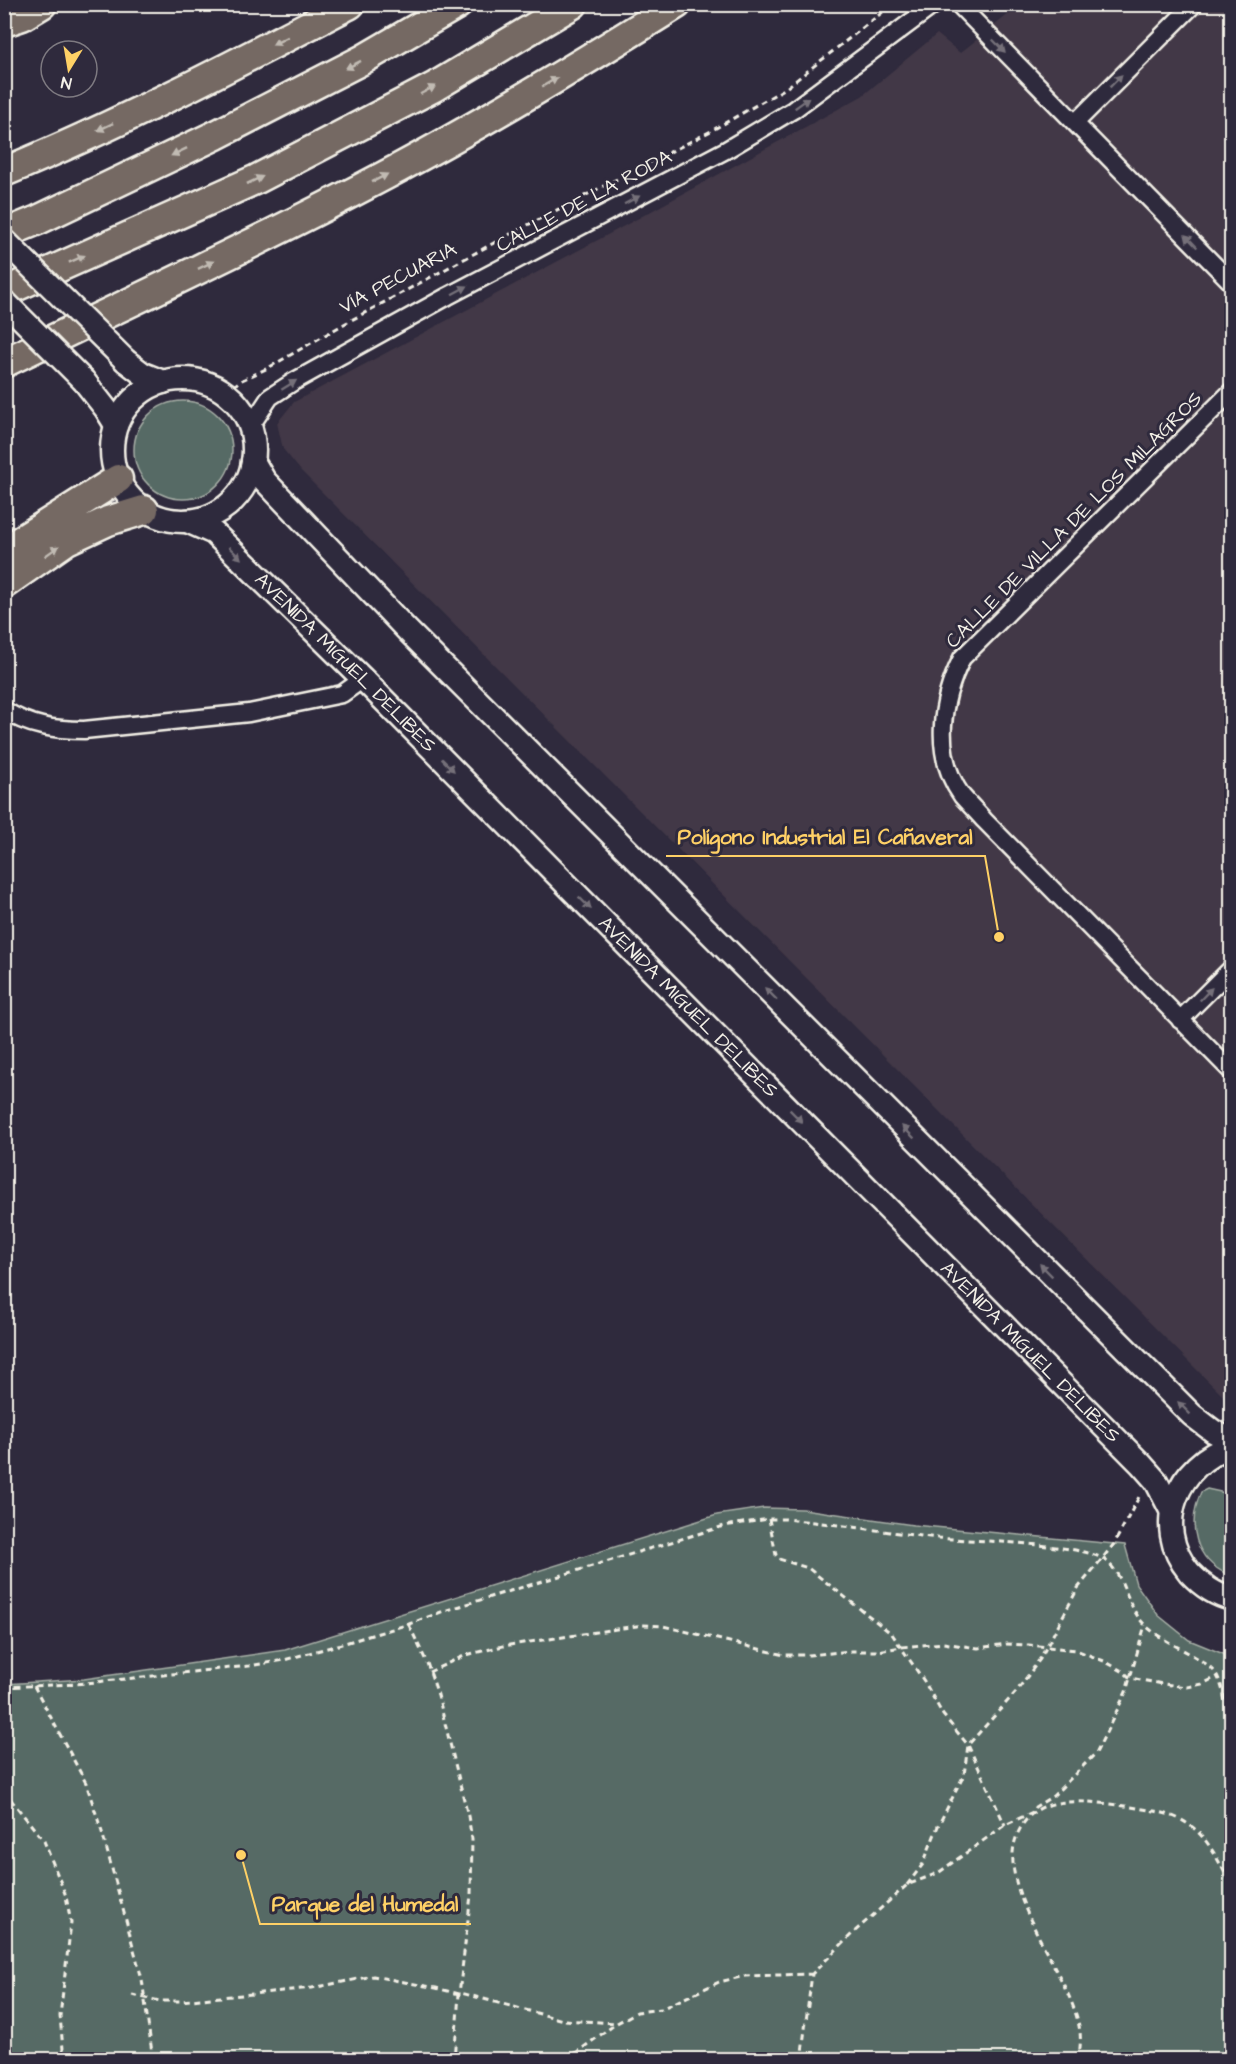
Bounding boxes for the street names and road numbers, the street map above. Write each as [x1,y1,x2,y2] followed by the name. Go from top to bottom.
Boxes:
[491,143,677,259] street label: CALLE DE LA RODA
[334,235,462,321] street label: VÍA PECUARIA
[939,385,1209,655] street label: CALLE DE VILLA DE LOS MILAGROS
[248,566,442,759] street label: AVENIDA MIGUEL DELIBES
[592,910,785,1104] street label: AVENIDA MIGUEL DELIBES
[934,1255,1127,1449] street label: AVENIDA MIGUEL DELIBES

